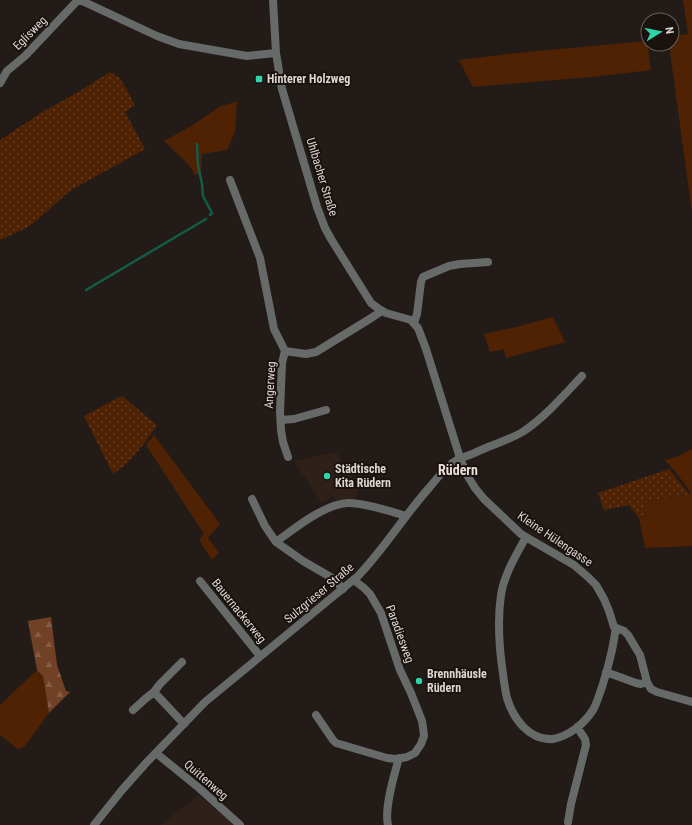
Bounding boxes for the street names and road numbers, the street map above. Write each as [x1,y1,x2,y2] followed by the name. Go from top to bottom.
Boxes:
[10,13,50,53] street label: Eglisweg
[303,136,341,218] street label: Uhlbacher Straße
[262,361,278,409] street label: Angerweg
[515,509,596,569] street label: Kleine Hülengasse
[281,560,357,626] street label: Sulzgrieser Straße
[209,576,269,646] street label: Bauernackerweg
[383,603,417,665] street label: Paradiesweg
[181,757,231,803] street label: Quittenweg

